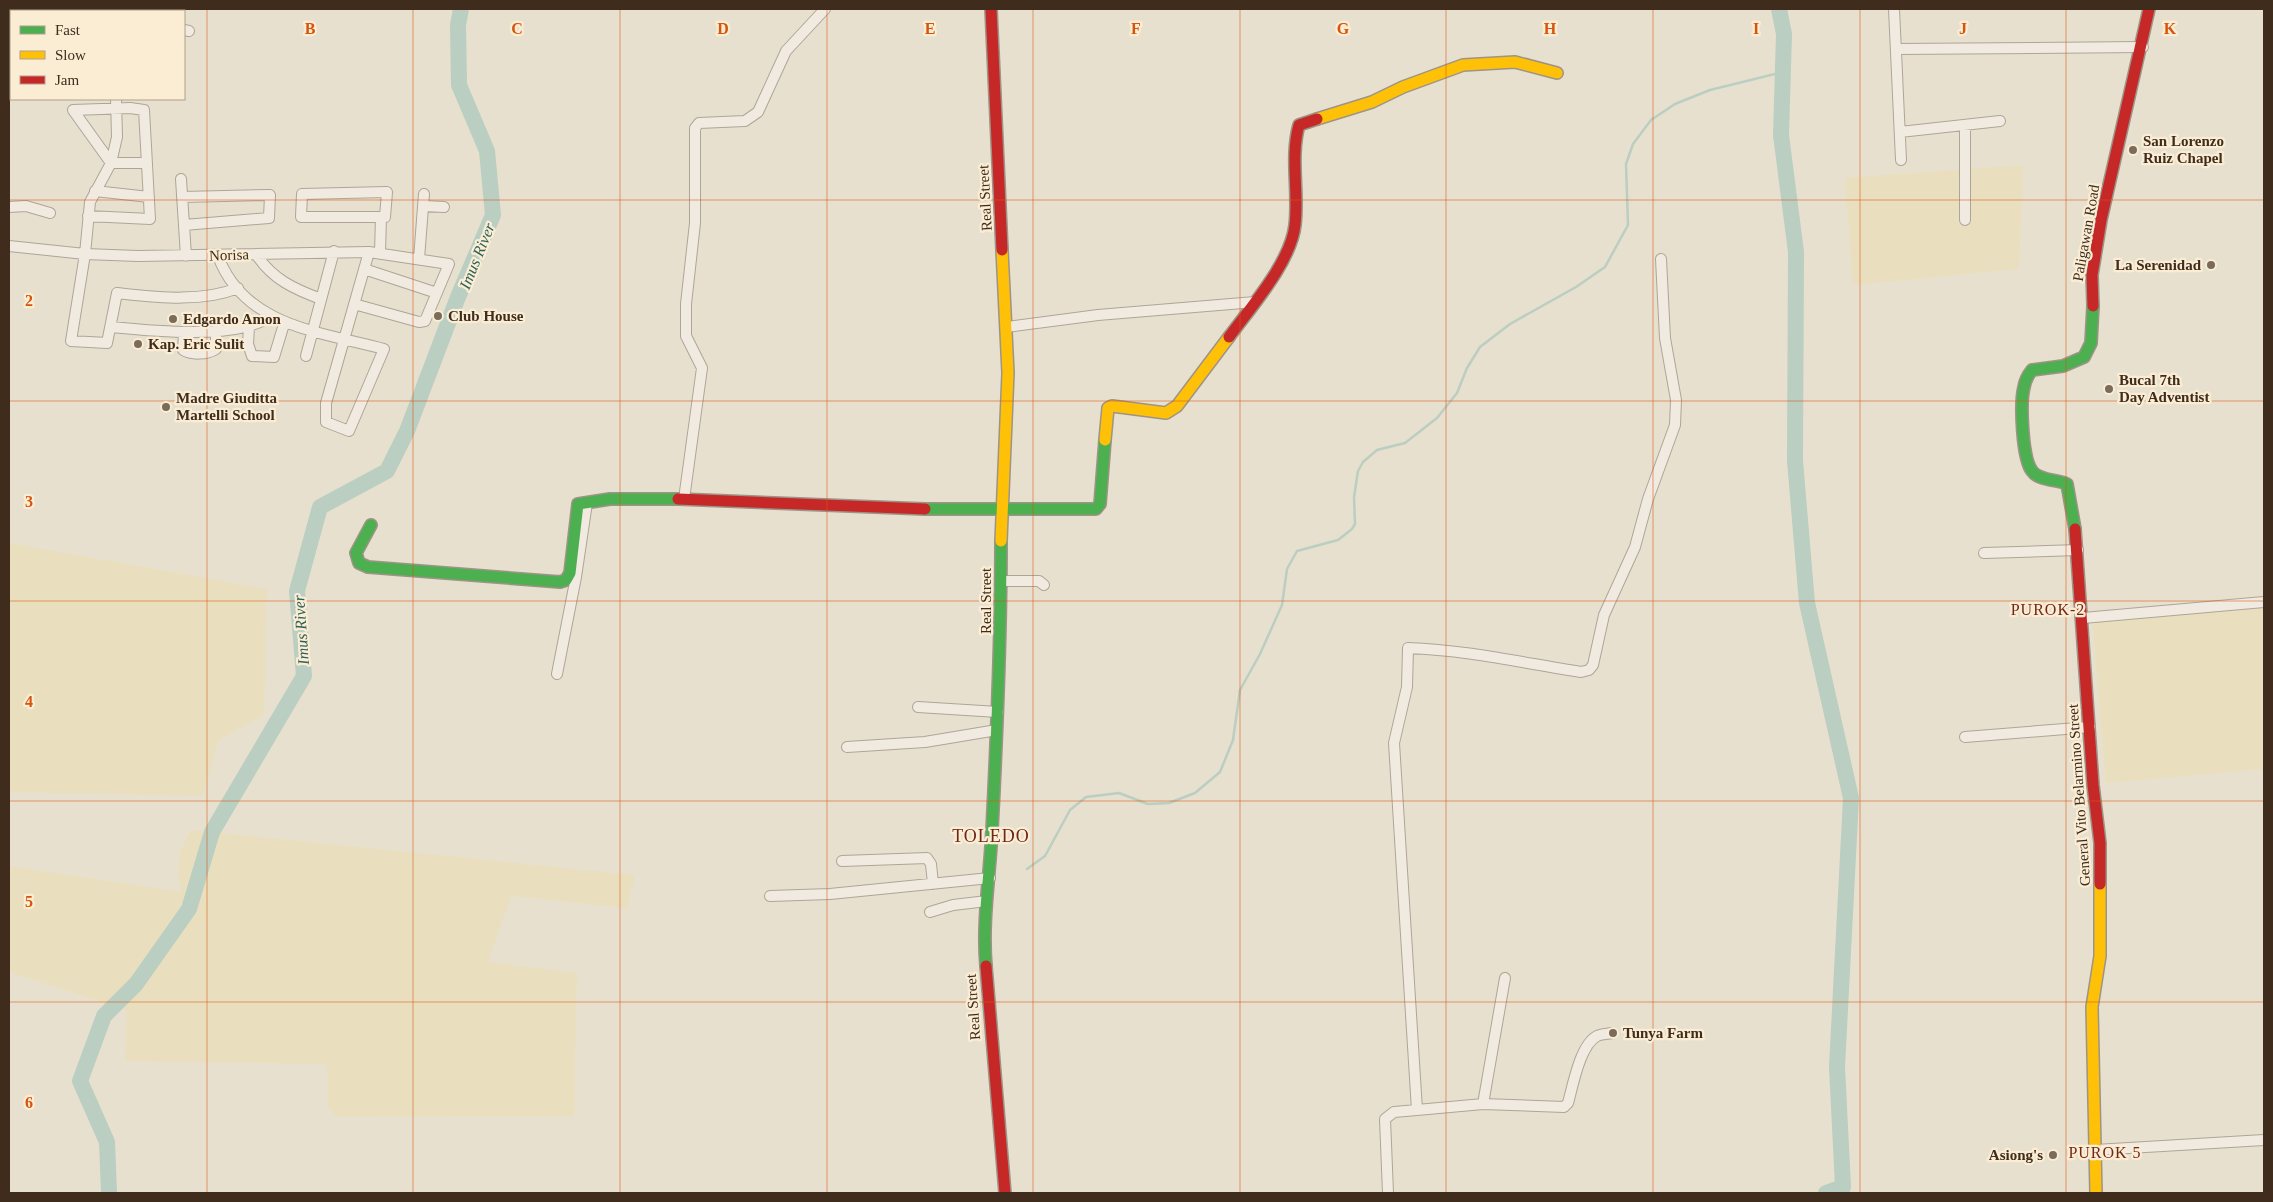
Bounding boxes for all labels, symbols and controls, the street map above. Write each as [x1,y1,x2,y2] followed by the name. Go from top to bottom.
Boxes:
[10,10,185,100] legend
[305,20,316,37] text: B
[511,20,523,37] text: C
[717,20,729,37] text: D
[925,20,935,37] text: E
[1131,20,1141,37] text: F
[1337,20,1350,37] text: G
[1544,20,1557,37] text: H
[1753,20,1759,37] text: I
[1959,20,1967,37] text: J
[2164,20,2177,37] text: K
[55,22,81,38] text: Fast
[55,47,86,63] text: Slow
[55,72,79,88] text: Jam
[2143,133,2224,166] place label: San Lorenzo Ruiz Chapel
[2127,144,2139,156] marker: San Lorenzo Ruiz Chapel
[975,164,995,231] street label: Real Street
[2070,183,2102,283] street label: Paligawan Road
[456,220,498,292] water label: Imus River
[209,246,250,264] street label: Norisa
[2115,257,2202,273] place label: La Serenidad
[2205,259,2217,271] marker: La Serenidad
[25,292,33,309] text: 2
[448,308,524,324] place label: Club House
[432,310,444,322] marker: Club House
[183,311,282,327] place label: Edgardo Amon
[167,313,179,325] marker: Edgardo Amon
[148,336,244,352] place label: Kap. Eric Sulit
[132,338,144,350] marker: Kap. Eric Sulit
[2119,372,2209,405] place label: Bucal 7th Day Adventist
[2103,383,2115,395] marker: Bucal 7th Day Adventist
[176,390,277,423] place label: Madre Giuditta Martelli School
[160,401,172,413] marker: Madre Giuditta Martelli School
[25,493,33,510] text: 3
[978,567,994,634] street label: Real Street
[290,594,312,666] water label: Imus River
[2011,601,2085,618] district label: PUROK-2
[25,693,33,710] text: 4
[2065,703,2093,887] street label: General Vito Belarmino Street
[952,826,1030,846] district label: TOLEDO
[25,893,33,910] text: 5
[963,973,983,1041] street label: Real Street
[1623,1025,1703,1041] place label: Tunya Farm
[1607,1027,1619,1039] marker: Tunya Farm
[25,1094,33,1111] text: 6
[2068,1144,2142,1161] district label: PUROK 5
[1989,1147,2043,1163] place label: Asiong's
[2047,1149,2059,1161] marker: Asiong's

